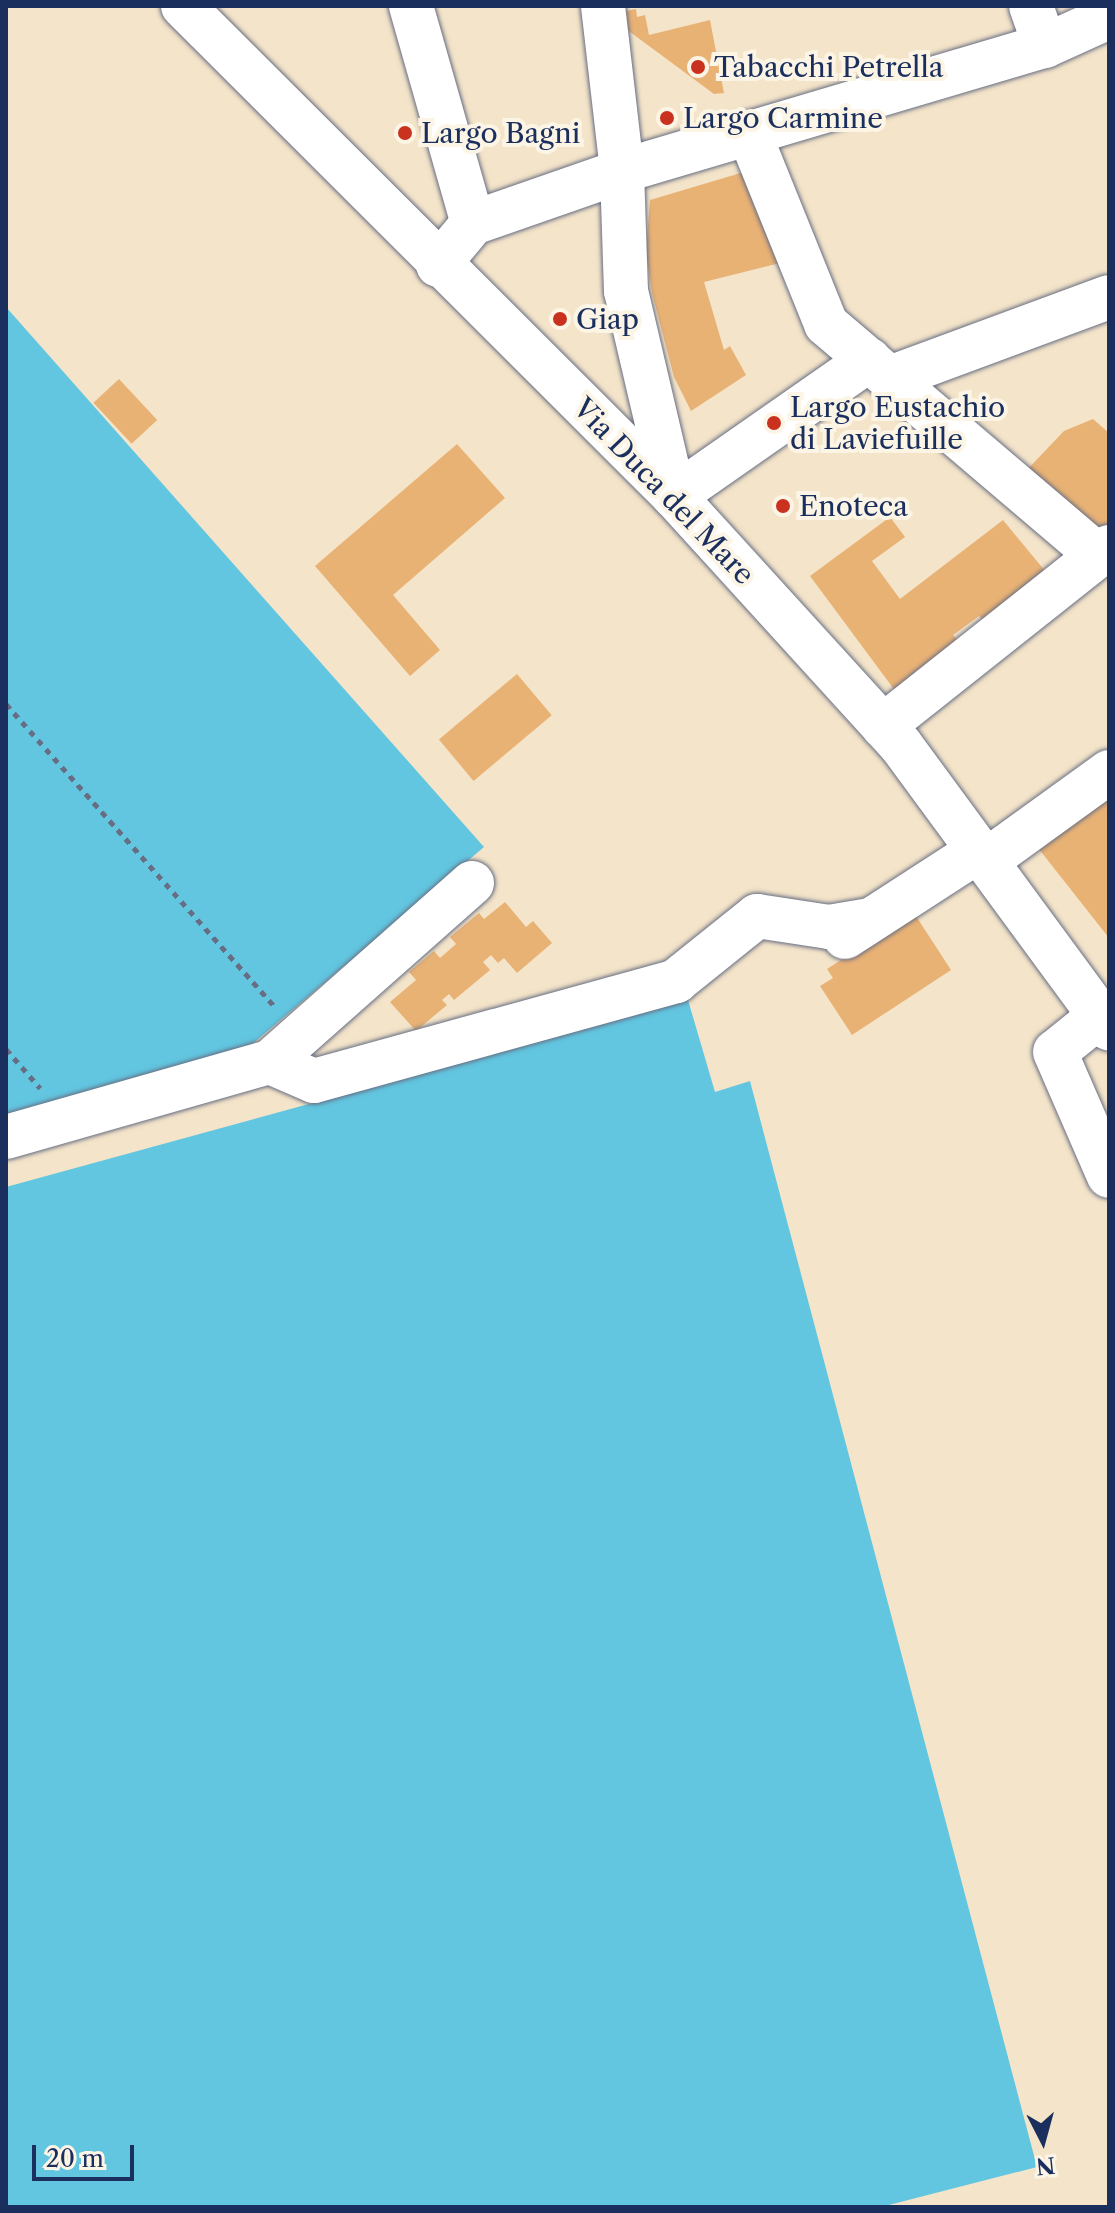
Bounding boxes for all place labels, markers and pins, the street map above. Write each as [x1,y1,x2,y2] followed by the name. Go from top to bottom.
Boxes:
[714,50,944,84] place label: Tabacchi Petrella
[689,58,707,76] marker: Tabacchi Petrella
[683,101,883,135] place label: Largo Carmine
[658,109,676,127] marker: Largo Carmine
[421,116,580,150] place label: Largo Bagni
[396,124,414,142] marker: Largo Bagni
[576,302,639,336] place label: Giap
[551,310,569,328] marker: Giap
[790,390,1005,456] place label: Largo Eustachio di Laviefuille
[765,414,783,432] marker: Largo Eustachio di Laviefuille
[799,489,908,523] place label: Enoteca
[774,497,792,515] marker: Enoteca

